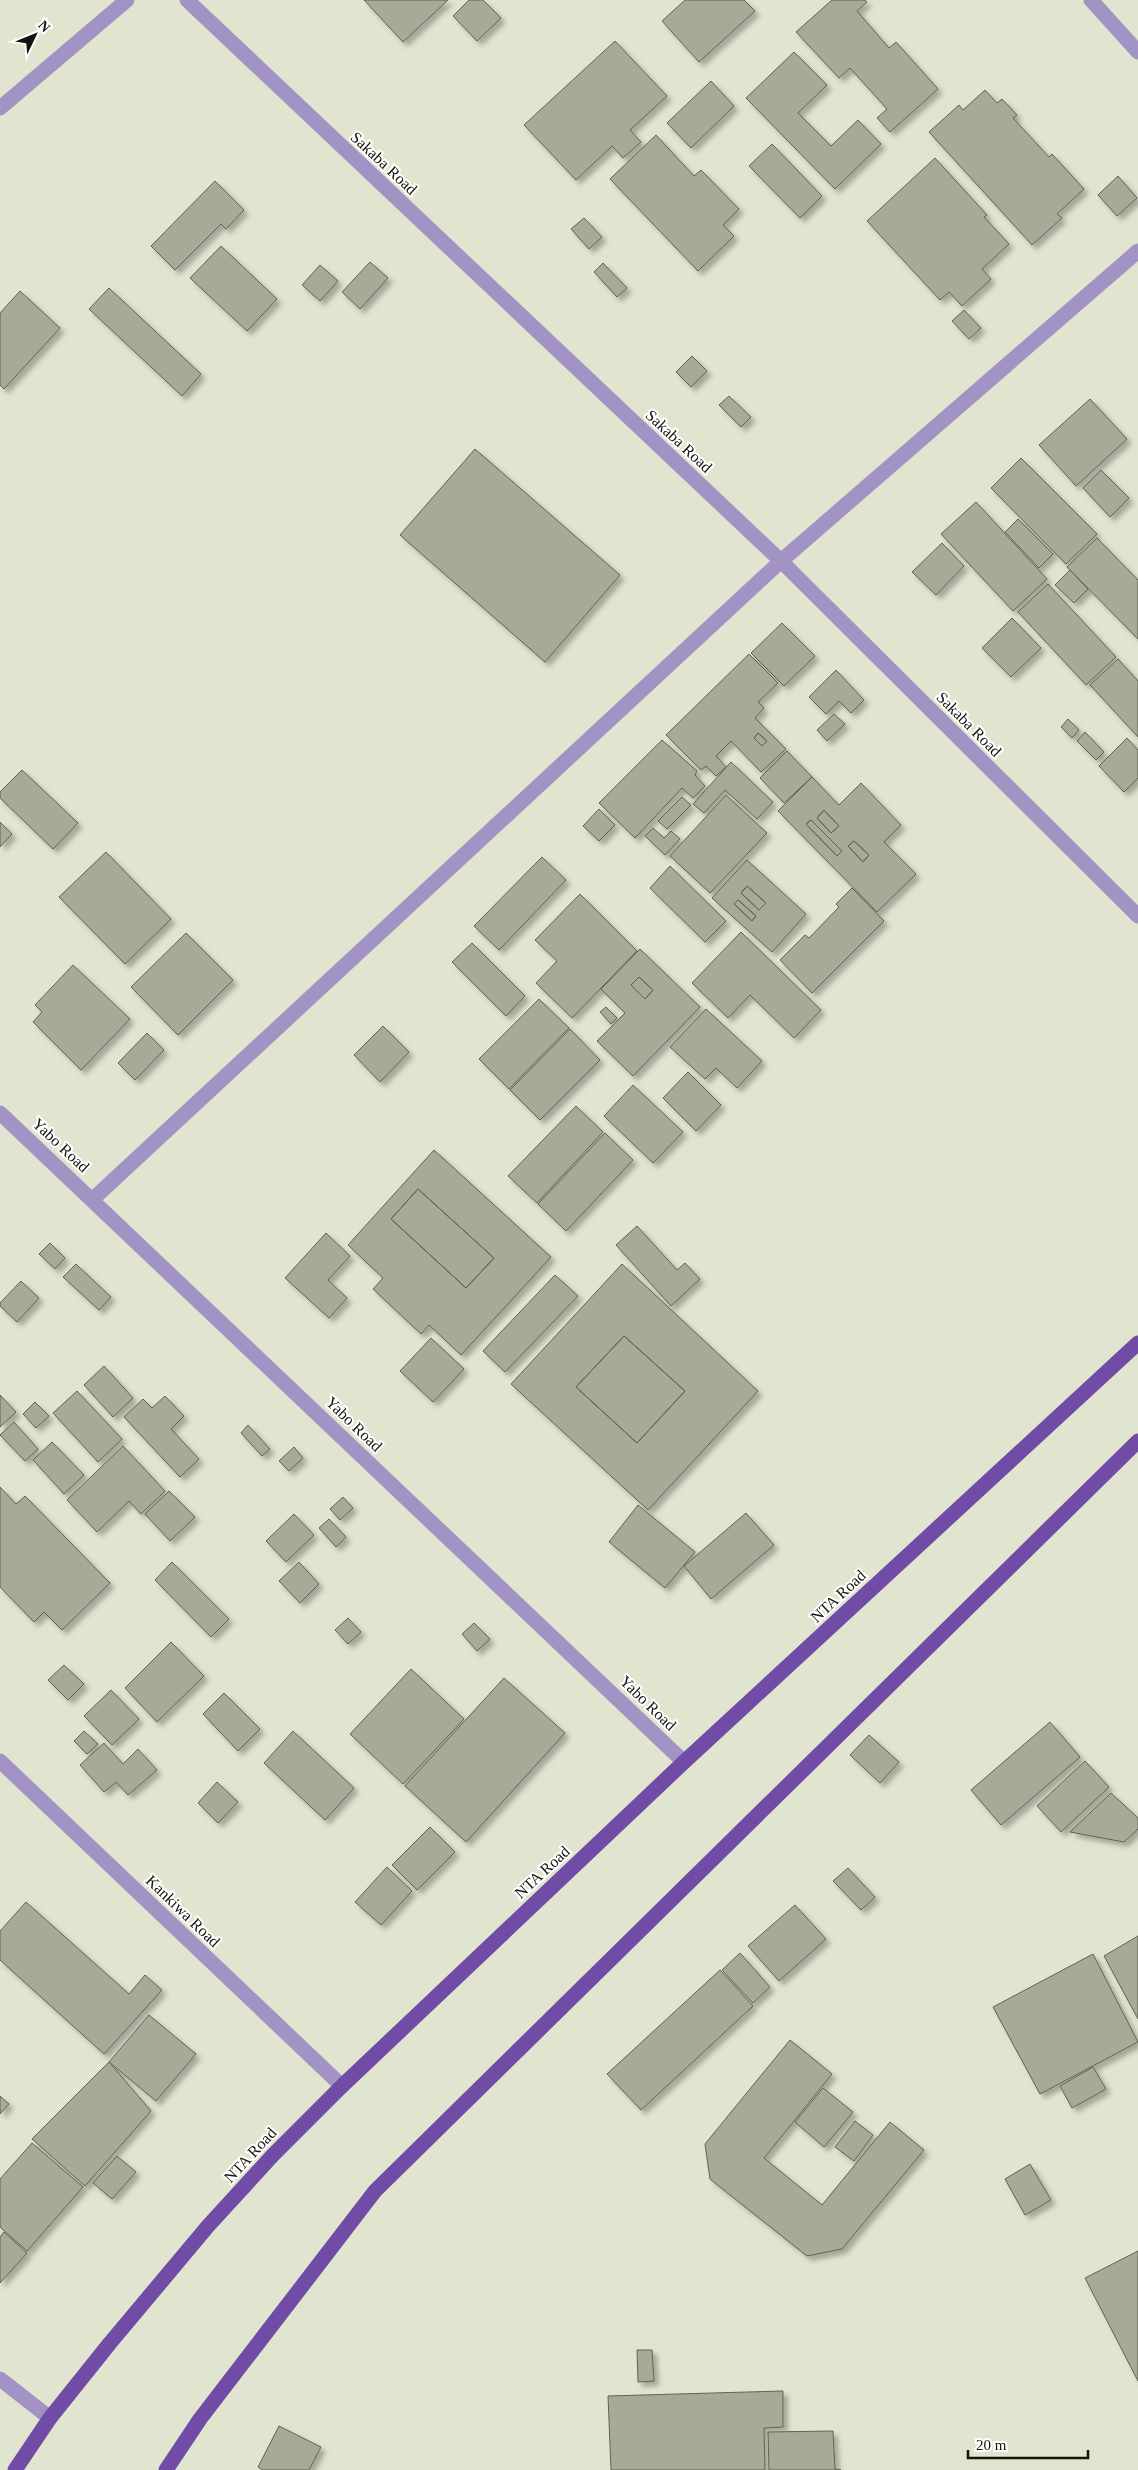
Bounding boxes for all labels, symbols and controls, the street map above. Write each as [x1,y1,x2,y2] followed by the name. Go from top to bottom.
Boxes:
[10,10,60,60] north arrow
[35,18,53,35] text: N
[347,128,421,198] street label: Sakaba Road
[642,406,716,476] street label: Sakaba Road
[933,688,1005,760] street label: Sakaba Road
[29,1115,93,1175] street label: Yabo Road
[323,1393,385,1455] street label: Yabo Road
[807,1566,869,1626] street label: NTA Road
[617,1672,679,1734] street label: Yabo Road
[511,1842,573,1902] street label: NTA Road
[143,1872,223,1950] street label: Kankiwa Road
[220,2124,280,2186] street label: NTA Road
[968,2428,1088,2460] scale bar
[976,2437,1007,2453] text: 20 m

